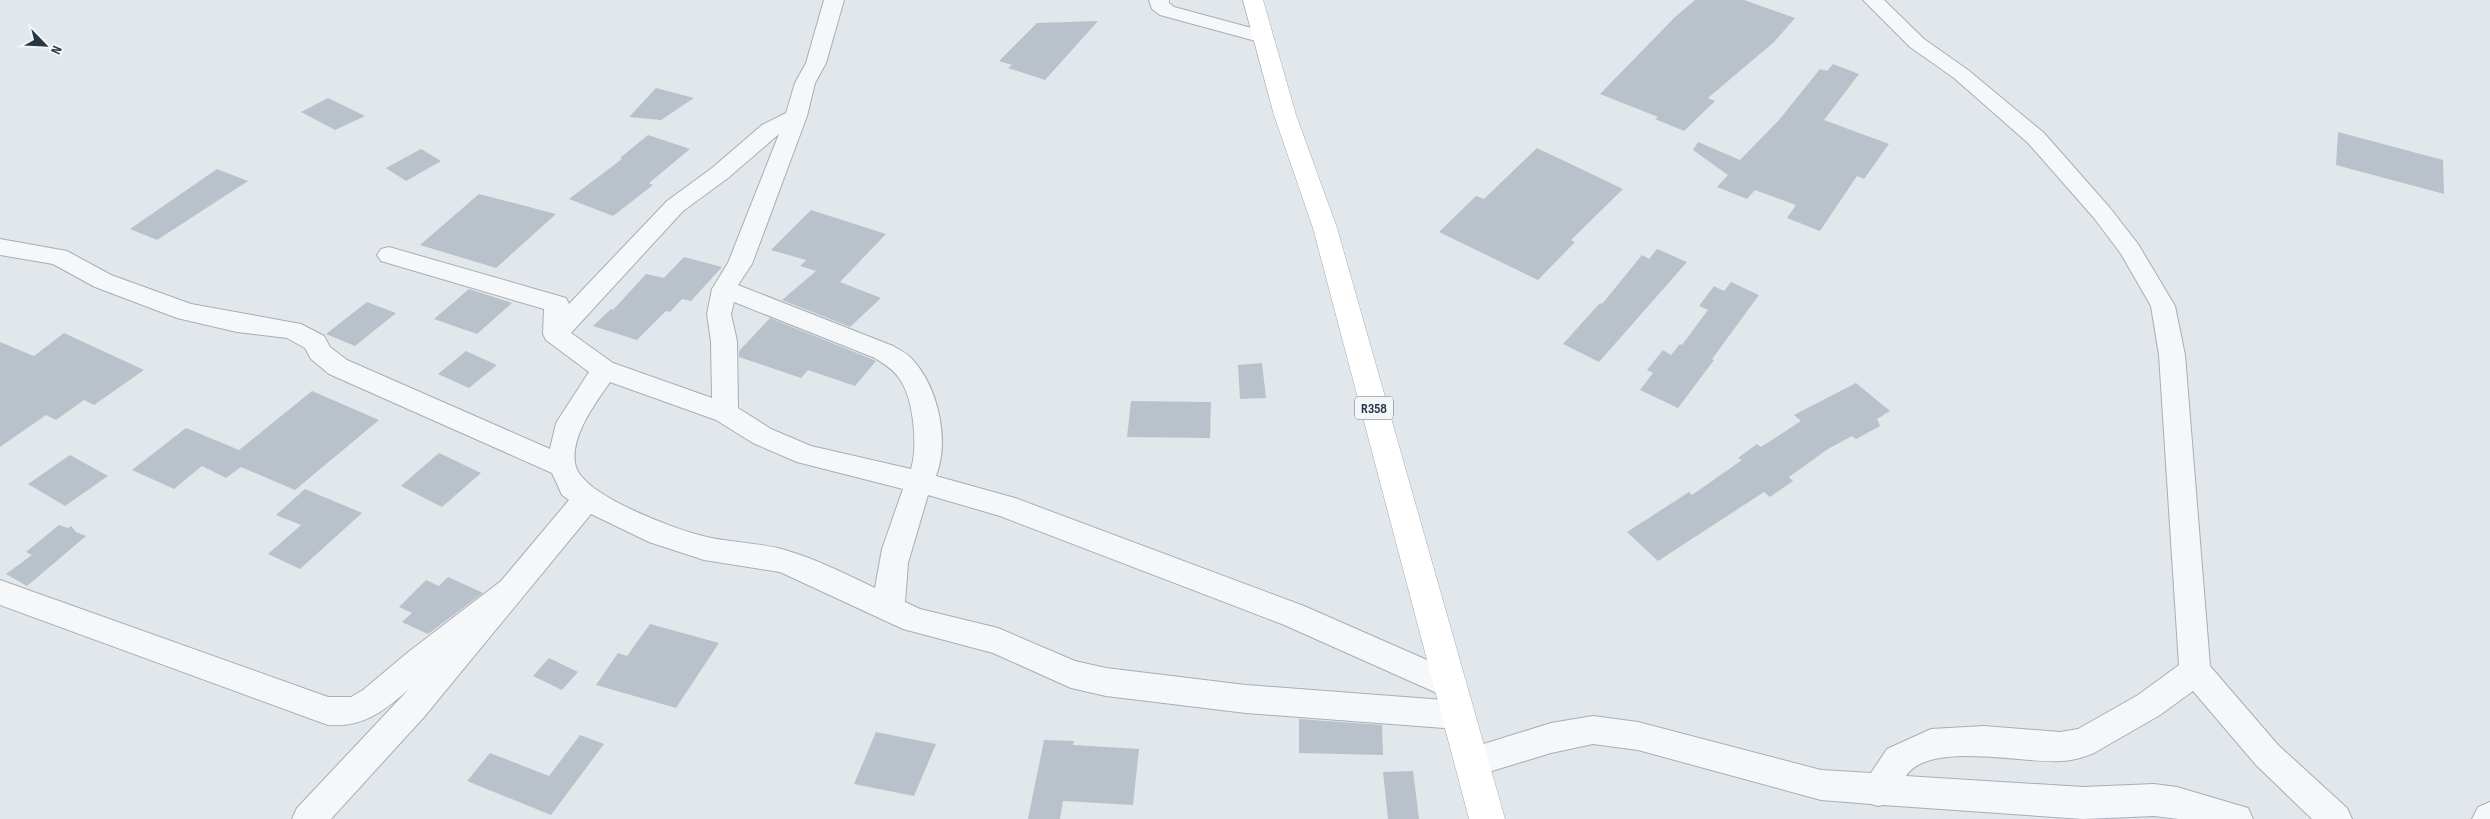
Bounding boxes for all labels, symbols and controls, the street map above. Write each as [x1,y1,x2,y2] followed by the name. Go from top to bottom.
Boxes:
[20,20,70,70] north arrow
[47,43,66,57] text: N
[1355,396,1393,419] road number: R358

